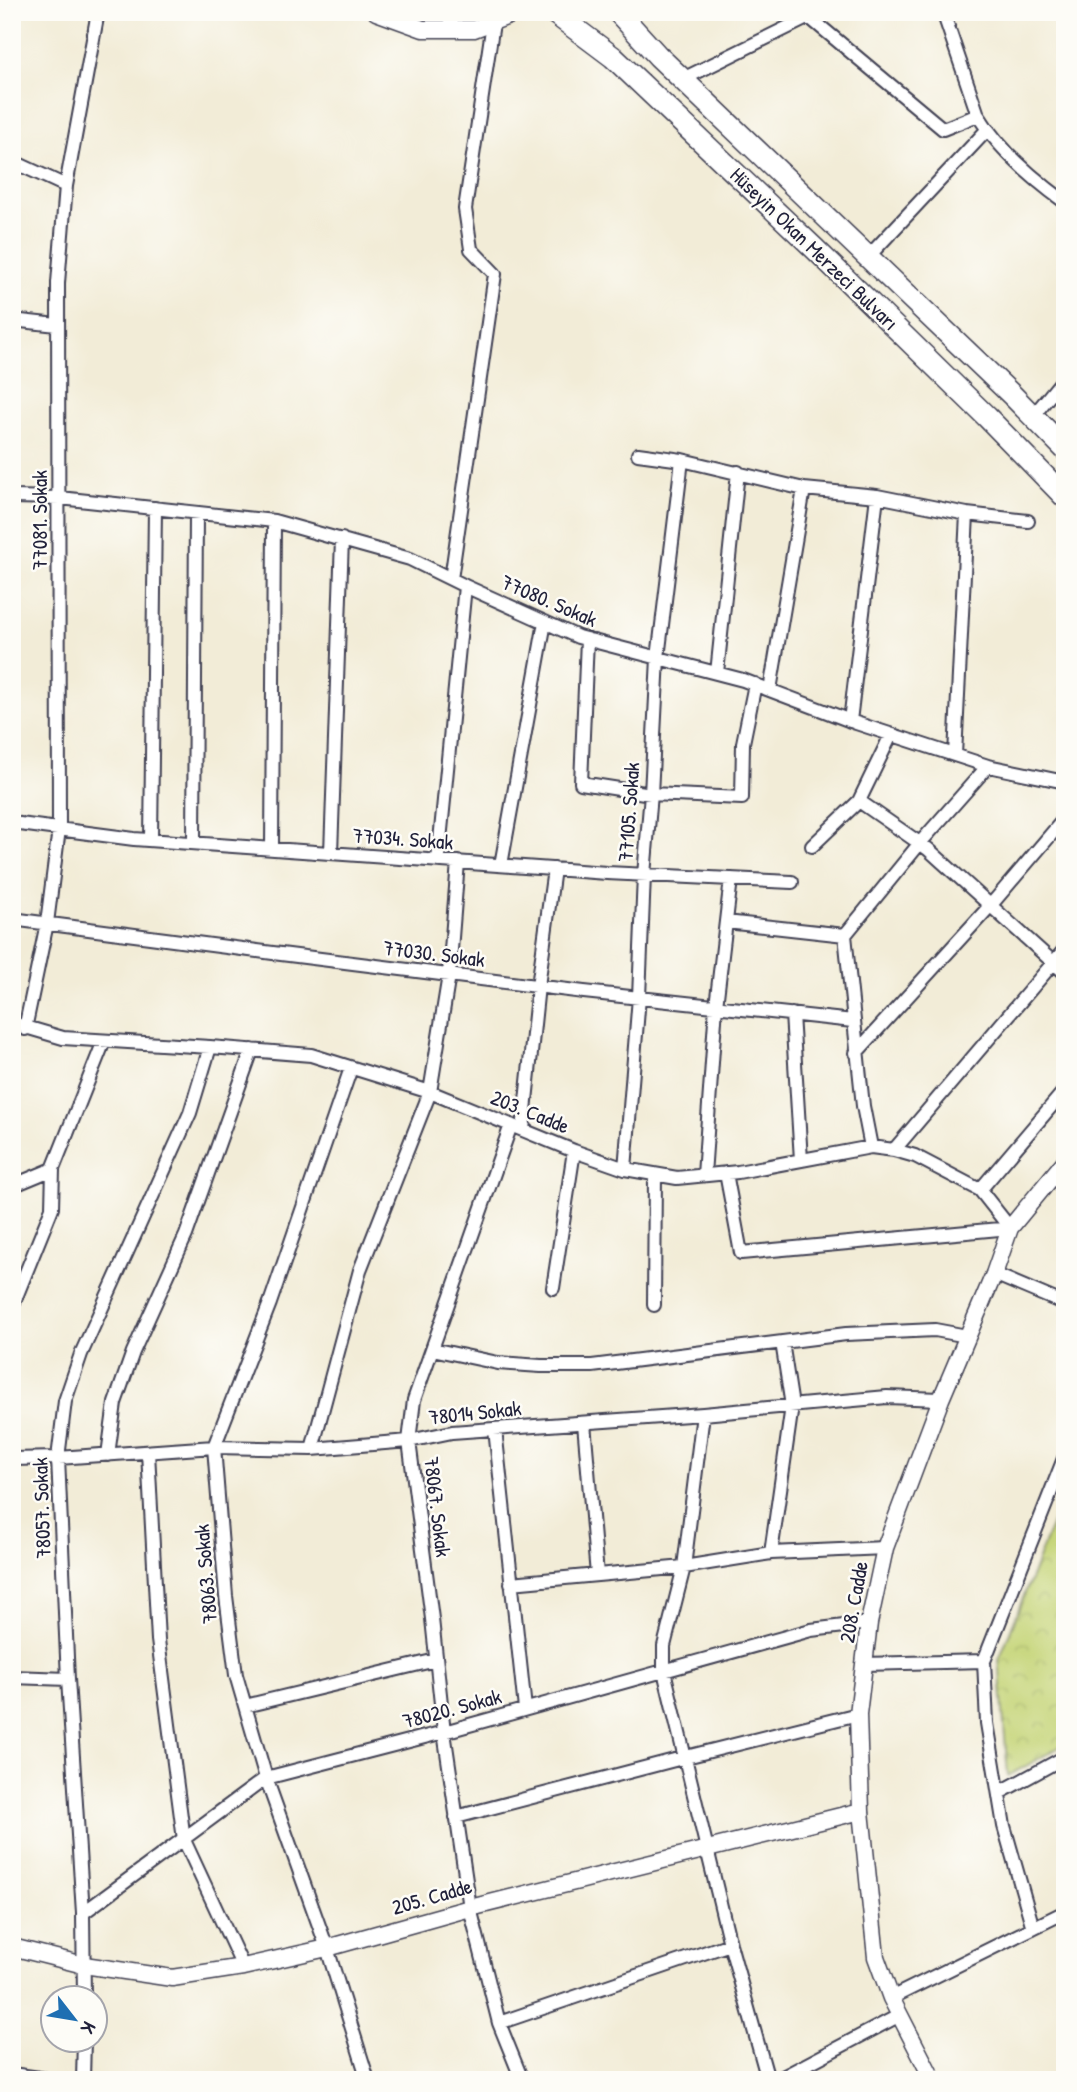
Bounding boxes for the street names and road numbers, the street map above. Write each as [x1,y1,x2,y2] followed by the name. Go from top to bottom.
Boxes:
[724,161,905,337] street label: Hüseyin Okan Merzeci Bulvarı
[25,470,54,570] street label: 77081. Sokak
[497,567,602,634] street label: 77080. Sokak
[611,761,646,863] street label: 77105. Sokak
[352,821,454,856] street label: 77034. Sokak
[382,933,487,974] street label: 77030. Sokak
[487,1083,574,1140] street label: 203. Cadde
[427,1393,523,1432] street label: 78014 Sokak
[417,1455,458,1559] street label: 78067. Sokak
[25,1457,58,1559] street label: 78057. Sokak
[187,1523,224,1625] street label: 78063. Sokak
[832,1559,875,1645] street label: 208. Cadde
[399,1681,505,1736] street label: 78020. Sokak
[388,1871,475,1922] street label: 205. Cadde

